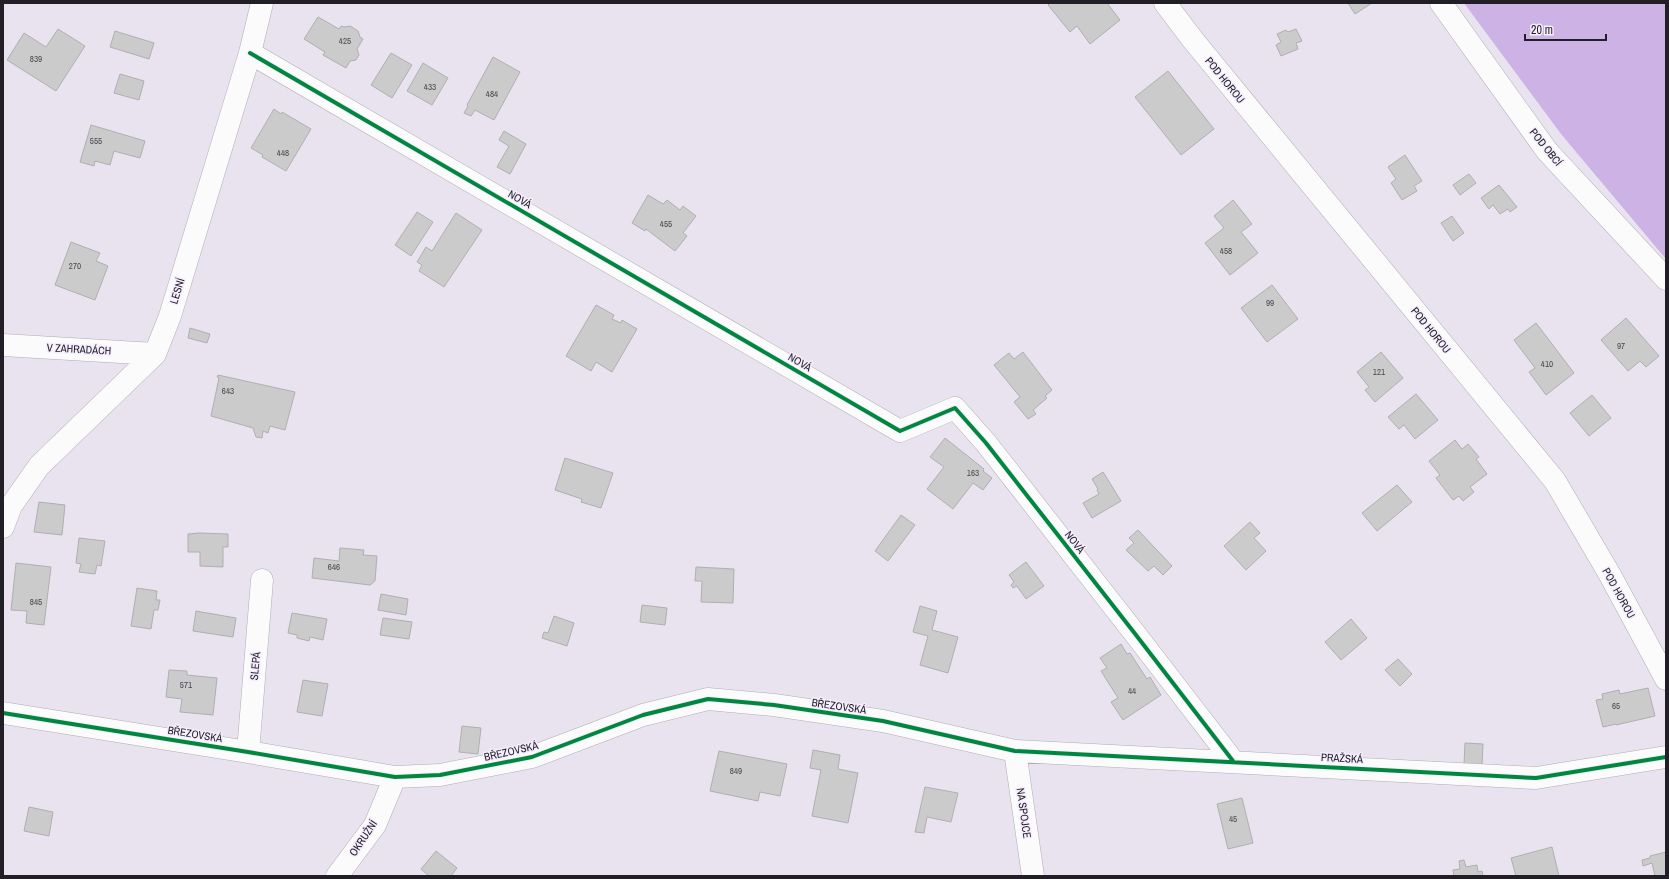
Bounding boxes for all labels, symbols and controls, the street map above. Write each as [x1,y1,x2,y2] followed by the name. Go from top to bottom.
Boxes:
[1525,16,1606,42] scale bar
[1531,22,1553,38] text: 20 m
[339,35,351,47] house number: 425
[30,53,42,65] house number: 839
[1202,54,1248,106] street label: POD HOROU
[424,81,436,93] house number: 433
[486,88,498,100] house number: 484
[1527,125,1566,169] street label: POD OBCÍ
[90,135,102,147] house number: 555
[277,147,289,159] house number: 448
[506,187,535,212] street label: NOVÁ
[660,218,672,230] house number: 455
[1220,245,1232,257] house number: 458
[69,260,81,272] house number: 270
[166,276,188,306] street label: LESNÍ
[1266,297,1274,309] house number: 99
[1408,304,1454,356] street label: POD HOROU
[46,340,112,358] street label: V ZAHRADÁCH
[1617,340,1625,352] house number: 97
[786,350,815,375] street label: NOVÁ
[1541,358,1553,370] house number: 410
[1373,366,1385,378] house number: 121
[222,385,234,397] house number: 643
[967,467,979,479] house number: 163
[1062,528,1089,557] street label: NOVÁ
[328,561,340,573] house number: 646
[1599,565,1639,621] street label: POD HOROU
[30,596,42,608] house number: 845
[247,650,263,681] street label: SLEPÁ
[180,679,192,691] house number: 571
[1128,685,1136,697] house number: 44
[811,695,868,717] street label: BŘEZOVSKÁ
[1612,700,1620,712] house number: 65
[167,723,224,745] street label: BŘEZOVSKÁ
[483,738,540,764] street label: BŘEZOVSKÁ
[1321,750,1364,766] street label: PRAŽSKÁ
[730,765,742,777] house number: 849
[1014,787,1034,839] street label: NA SPOJCE
[1229,813,1237,825] house number: 45
[346,817,380,859] street label: OKRUŽNÍ

